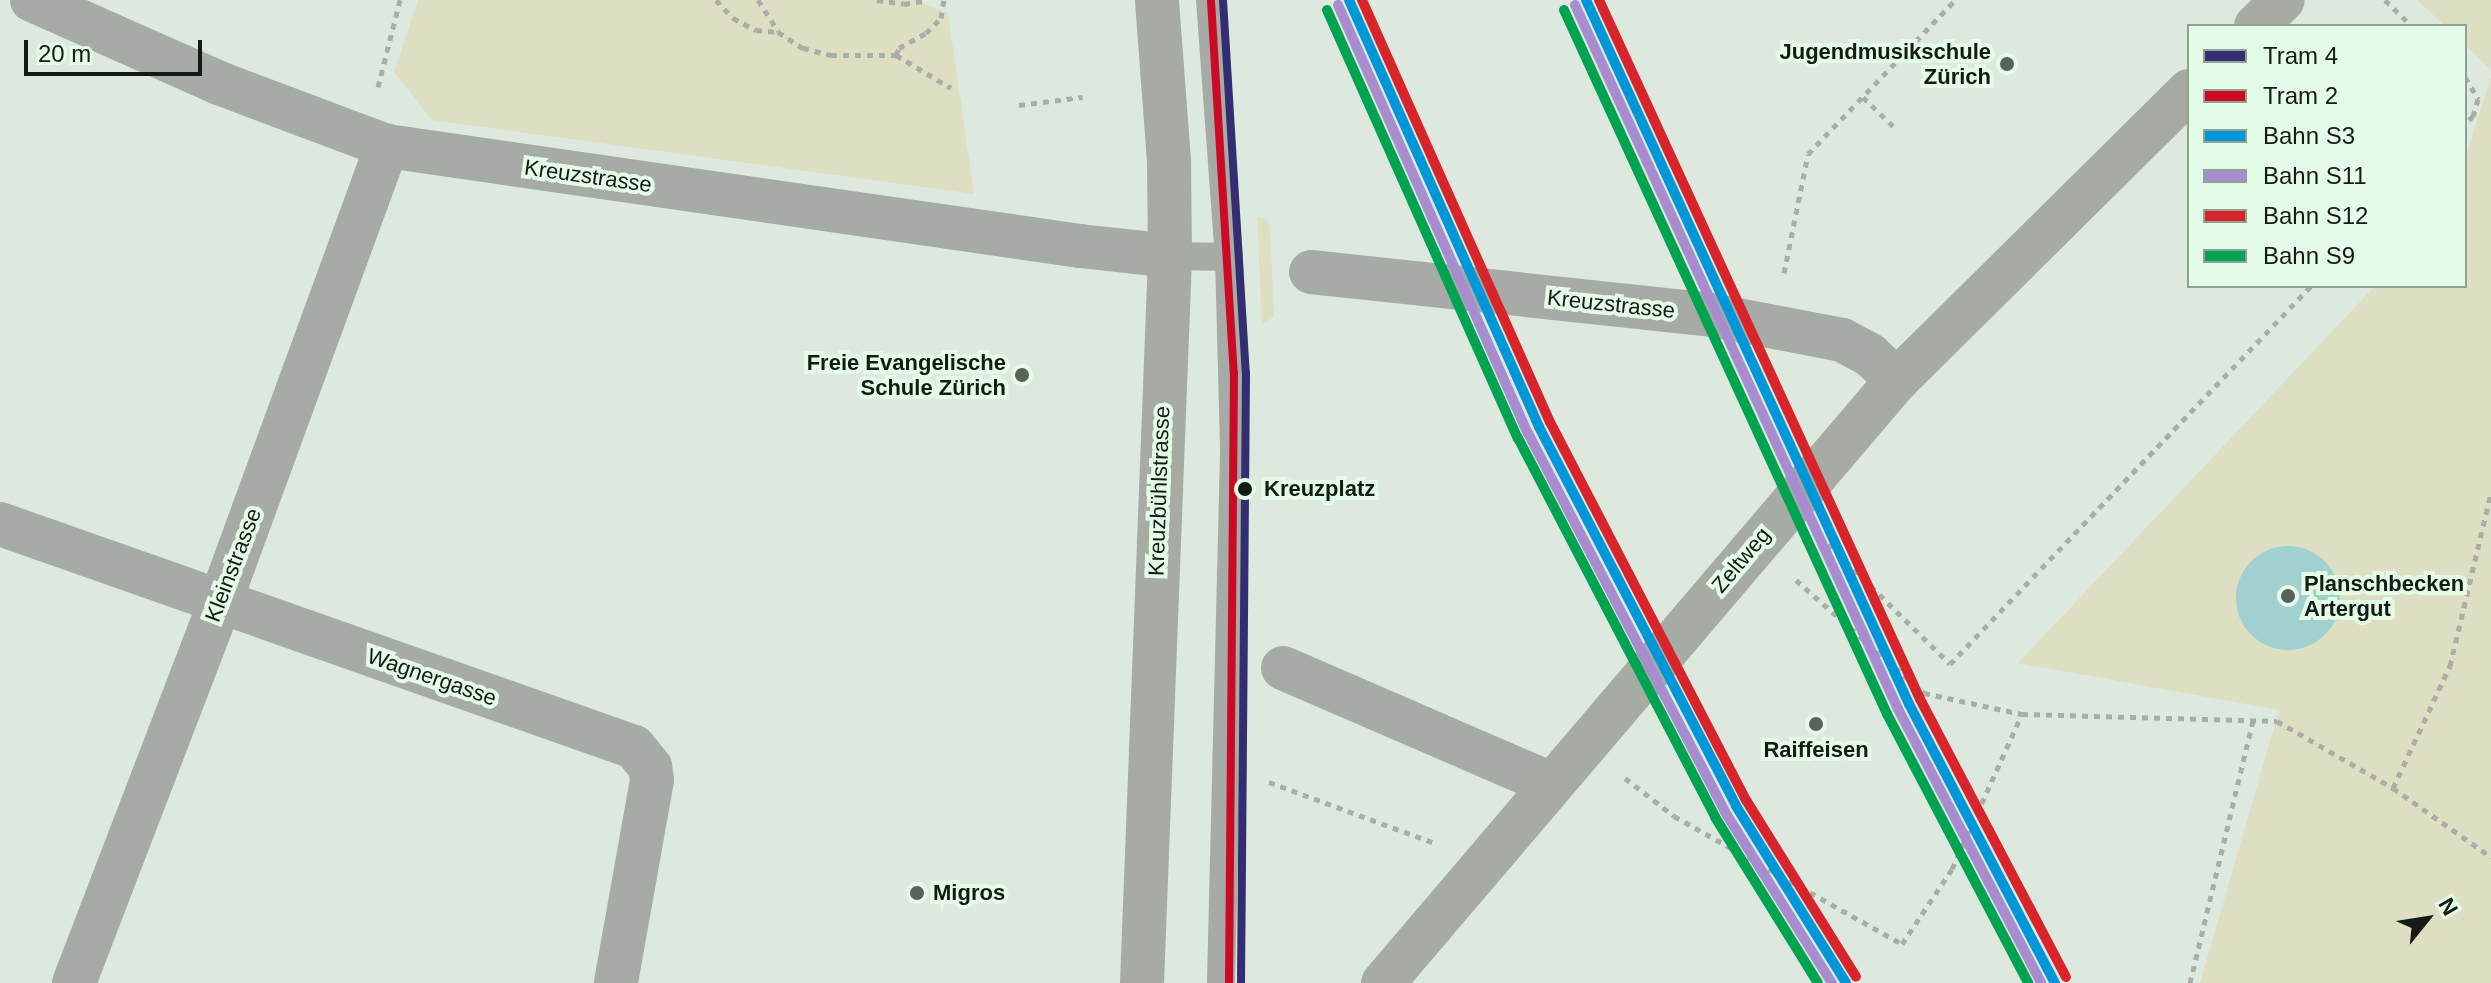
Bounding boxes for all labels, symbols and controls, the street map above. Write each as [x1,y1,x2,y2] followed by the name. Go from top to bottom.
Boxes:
[28,24,206,74] scale bar
[2187,24,2467,288] legend
[1779,38,1991,90] place label: Jugendmusikschule Zürich
[38,40,91,67] text: 20 m
[2263,42,2338,69] text: Tram 4
[1998,55,2016,73] marker: Jugendmusikschule Zürich
[2263,82,2338,109] text: Tram 2
[2263,122,2355,149] text: Bahn S3
[523,154,653,198] street label: Kreuzstrasse
[2263,162,2367,189] text: Bahn S11
[2263,202,2368,229] text: Bahn S12
[2263,242,2355,269] text: Bahn S9
[1546,284,1676,324] street label: Kreuzstrasse
[807,349,1006,400] place label: Freie Evangelische Schule Zürich
[1013,366,1031,384] marker: Freie Evangelische Schule Zürich
[1143,406,1175,576] street label: Kreuzbühlstrasse
[1264,476,1375,502] place label: Kreuzplatz
[1233,477,1257,501] marker: Kreuzplatz
[199,504,267,626] street label: Kleinstrasse
[1706,522,1776,598] street label: Zeltweg
[2304,570,2464,622] place label: Planschbecken Artergut
[2279,587,2297,605] marker: Planschbecken Artergut
[364,643,500,711] street label: Wagnergasse
[1807,715,1825,733] marker: Raiffeisen
[1763,737,1869,763] place label: Raiffeisen
[2387,879,2467,959] north arrow
[933,880,1005,906] place label: Migros
[908,884,926,902] marker: Migros
[2433,894,2463,920] text: N

